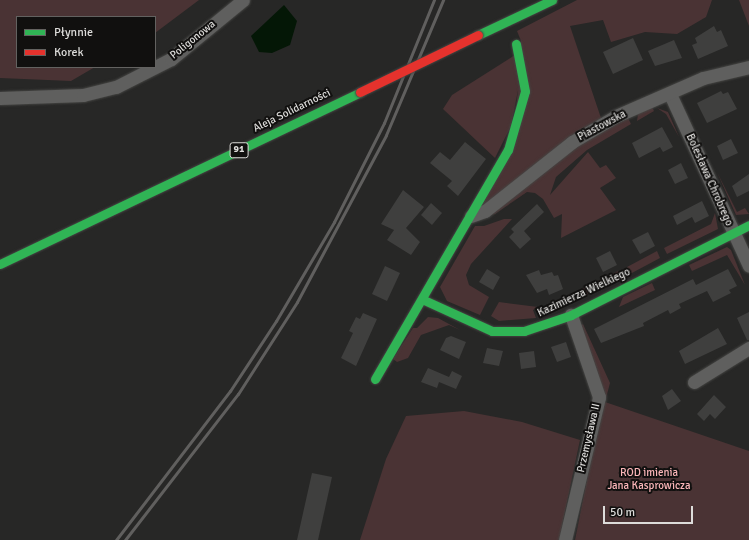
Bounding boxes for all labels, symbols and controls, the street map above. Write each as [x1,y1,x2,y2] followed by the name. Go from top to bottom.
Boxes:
[16,16,156,68] legend
[168,18,218,62] street label: Poligonowa
[54,25,93,40] text: Płynnie
[54,45,83,60] text: Korek
[251,87,333,135] street label: Aleja Solidarności
[576,108,628,144] street label: Piastowska
[683,132,735,228] street label: Bolesława Chrobrego
[229,142,249,158] road number: 91
[536,266,632,320] street label: Kazimierza Wielkiego
[575,402,603,474] street label: Przemysława II
[607,467,691,493] park label: ROD imienia Jana Kasprowicza
[605,498,695,524] scale bar
[610,505,635,520] text: 50 m

